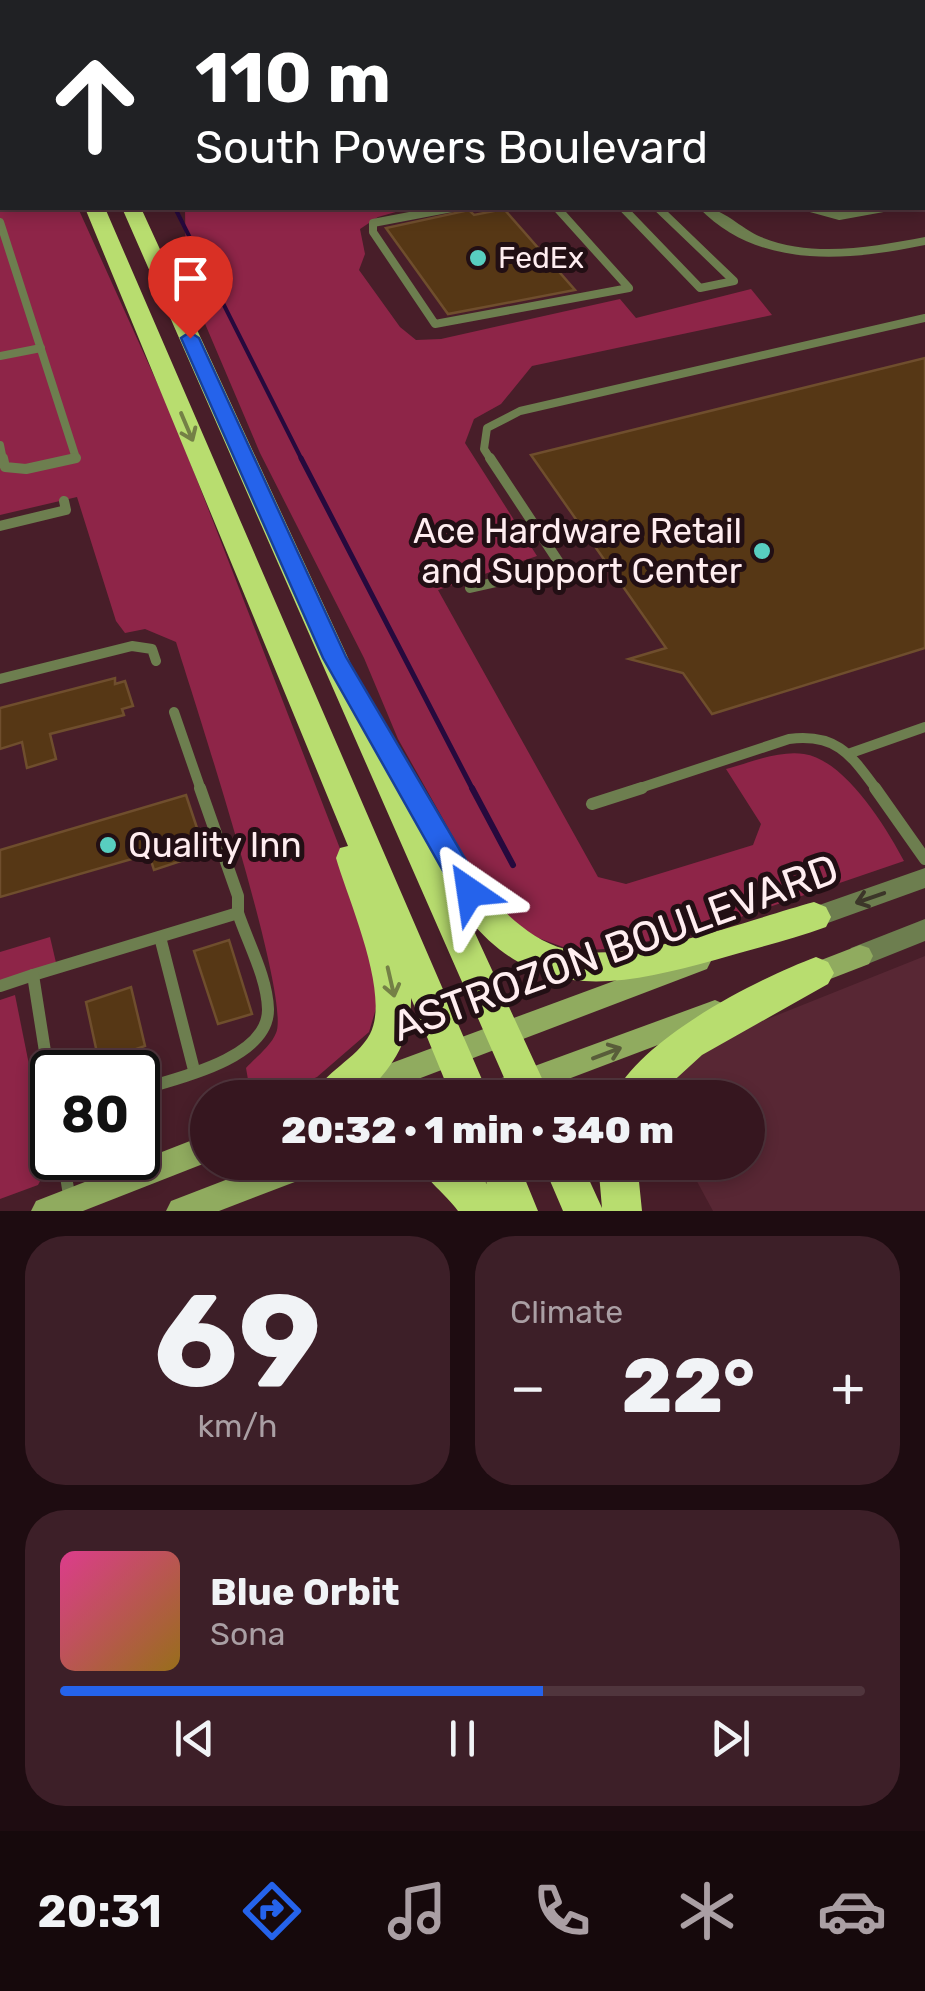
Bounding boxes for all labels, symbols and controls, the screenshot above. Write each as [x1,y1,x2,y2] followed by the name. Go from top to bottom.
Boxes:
[195,37,391,120] text: 110 m
[30,40,160,170] icon: ahead
[195,121,708,174] text: South Powers Boulevard
[148,236,233,339] pin
[498,240,584,276] place label: FedEx
[467,247,489,269] marker: FedEx
[163,251,218,306] icon: arrive
[179,411,197,441] one-way arrow
[413,510,742,592] place label: Ace Hardware Retail and Support Center
[751,540,773,562] marker: Ace Hardware Retail and Support Center
[128,824,302,866] place label: Quality Inn
[97,834,119,856] marker: Quality Inn
[418,840,522,944] position arrow
[385,844,845,1052] street label: ASTROZON BOULEVARD
[855,890,886,908] one-way arrow
[383,965,401,997] one-way arrow
[591,1042,621,1060] one-way arrow
[30,1050,160,1180] speed limit sign: 80
[281,1107,674,1153] text: 20:32 · 1 min · 340 m
[154,1264,321,1419] text: 69
[510,1293,623,1331] text: Climate
[622,1342,755,1431] text: 22°
[510,1355,546,1420] text: −
[831,1355,865,1420] text: +
[198,1407,277,1445] text: km/h
[210,1569,400,1615] text: Blue Orbit
[210,1615,285,1653] text: Sona
[167,1711,222,1766] icon: previous
[435,1711,490,1766] icon: pause
[703,1711,758,1766] icon: next
[237,1876,307,1946] icon: directions
[382,1876,452,1946] icon: music
[527,1876,597,1946] icon: phone
[672,1876,742,1946] icon: climate
[817,1876,887,1946] icon: car
[38,1885,162,1938] text: 20:31

